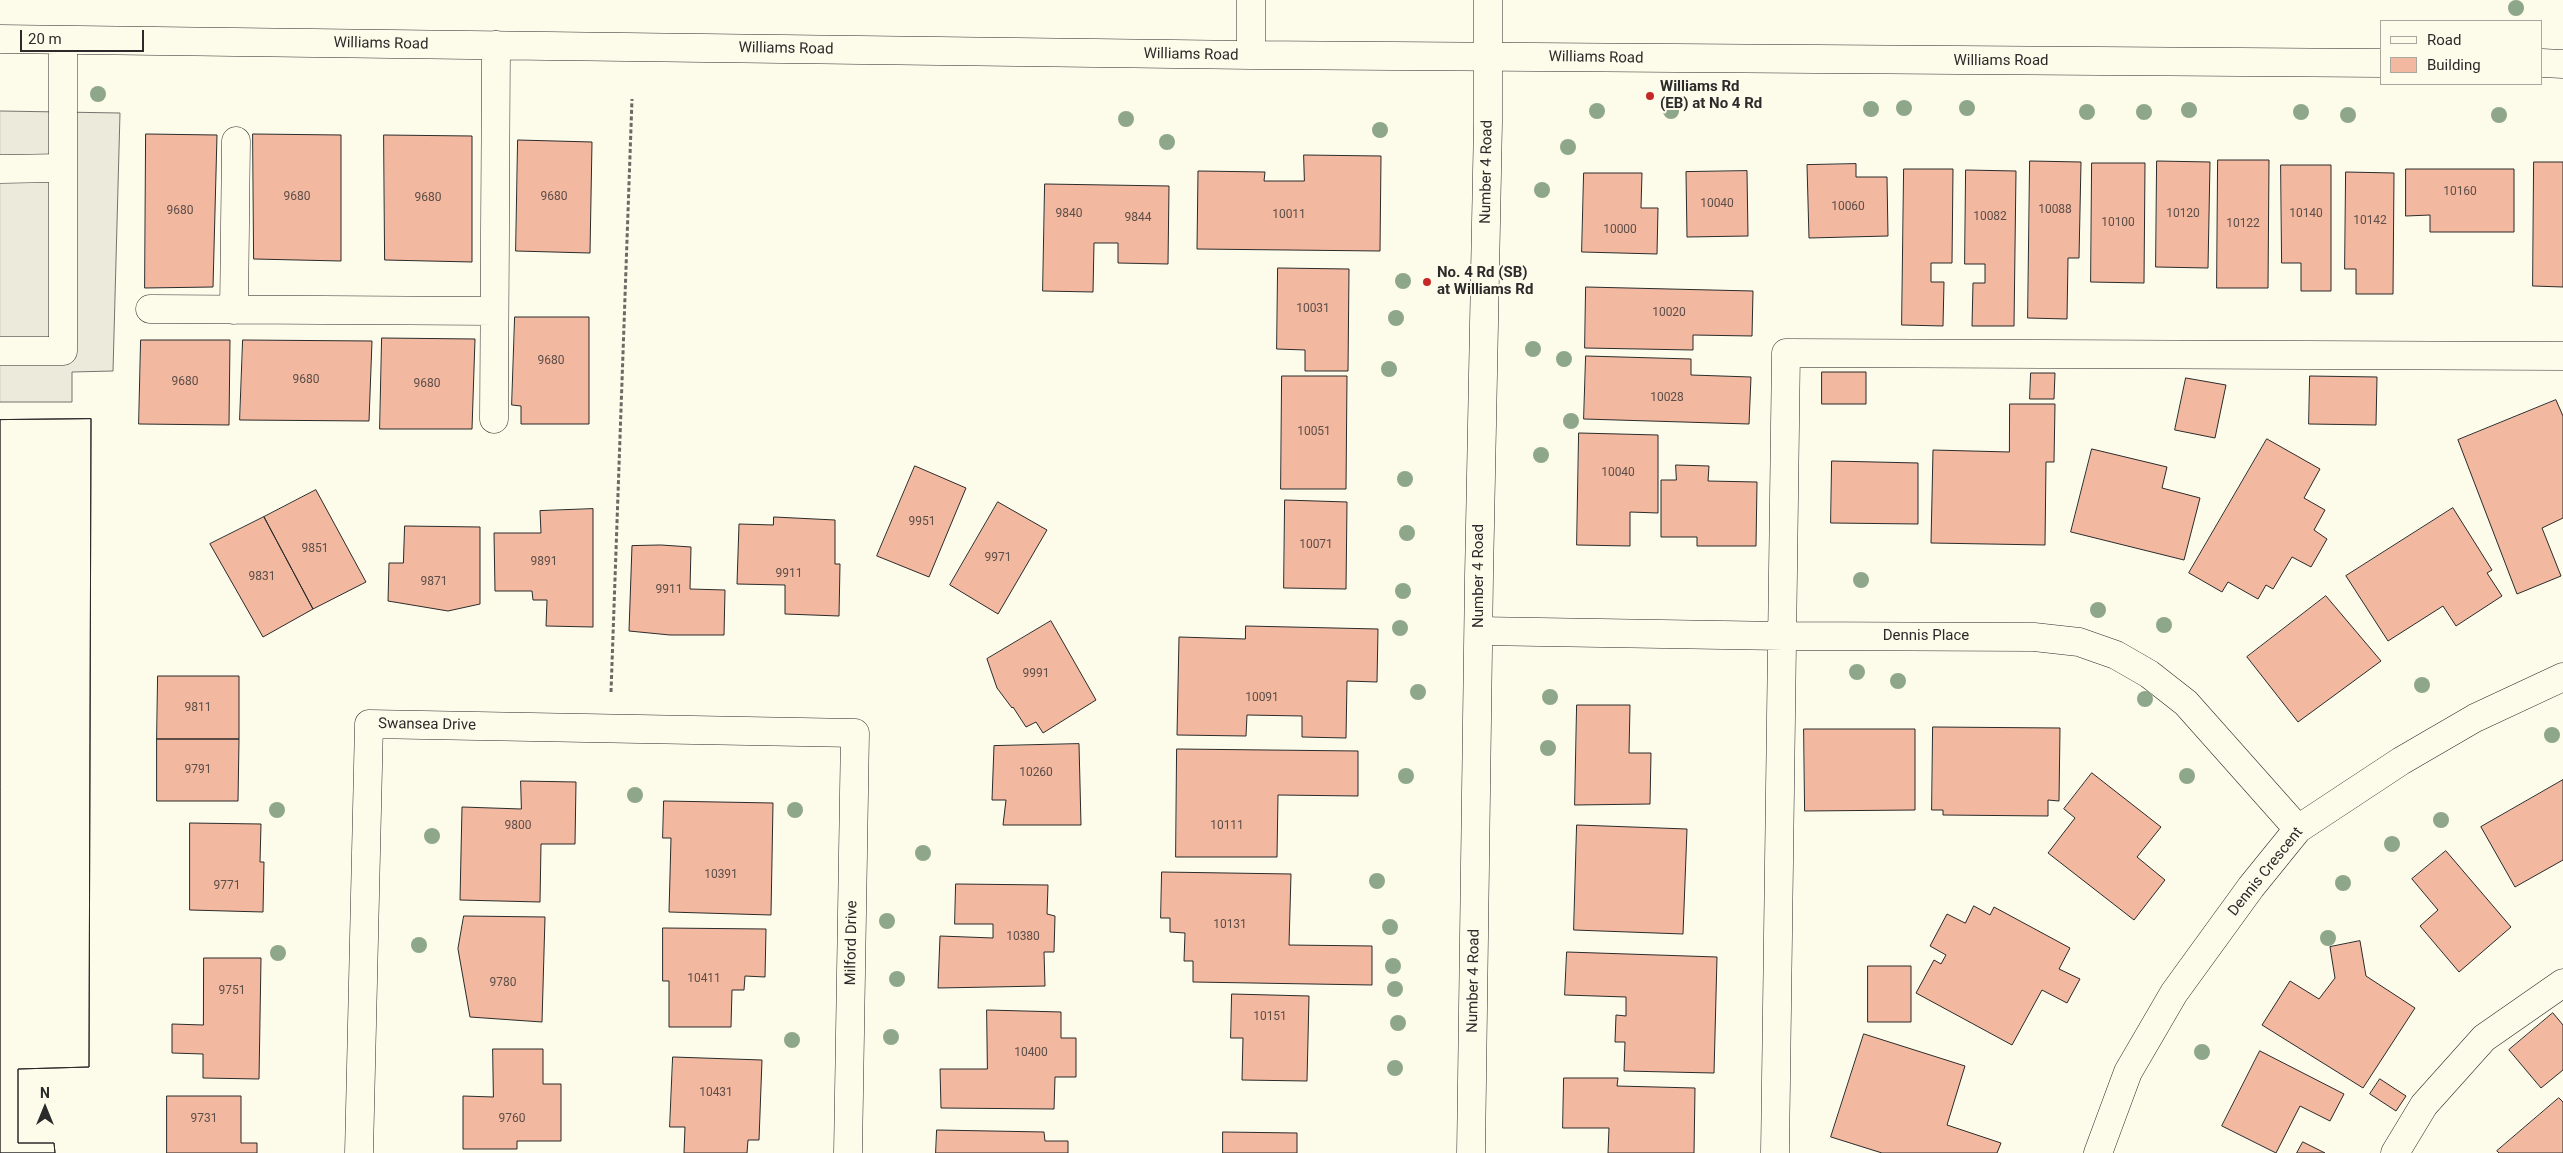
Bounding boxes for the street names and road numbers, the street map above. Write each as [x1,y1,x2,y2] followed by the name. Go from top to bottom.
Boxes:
[333,34,429,54] street label: Williams Road
[738,39,834,59] street label: Williams Road
[1143,45,1239,65] street label: Williams Road
[1548,48,1644,68] street label: Williams Road
[1953,52,2049,70] street label: Williams Road
[1477,120,1497,224] street label: Number 4 Road
[1470,524,1488,628] street label: Number 4 Road
[1883,627,1969,645] street label: Dennis Place
[378,715,476,735] street label: Swansea Drive
[2225,824,2307,920] street label: Dennis Crescent
[842,900,862,986] street label: Milford Drive
[1464,929,1484,1033] street label: Number 4 Road

